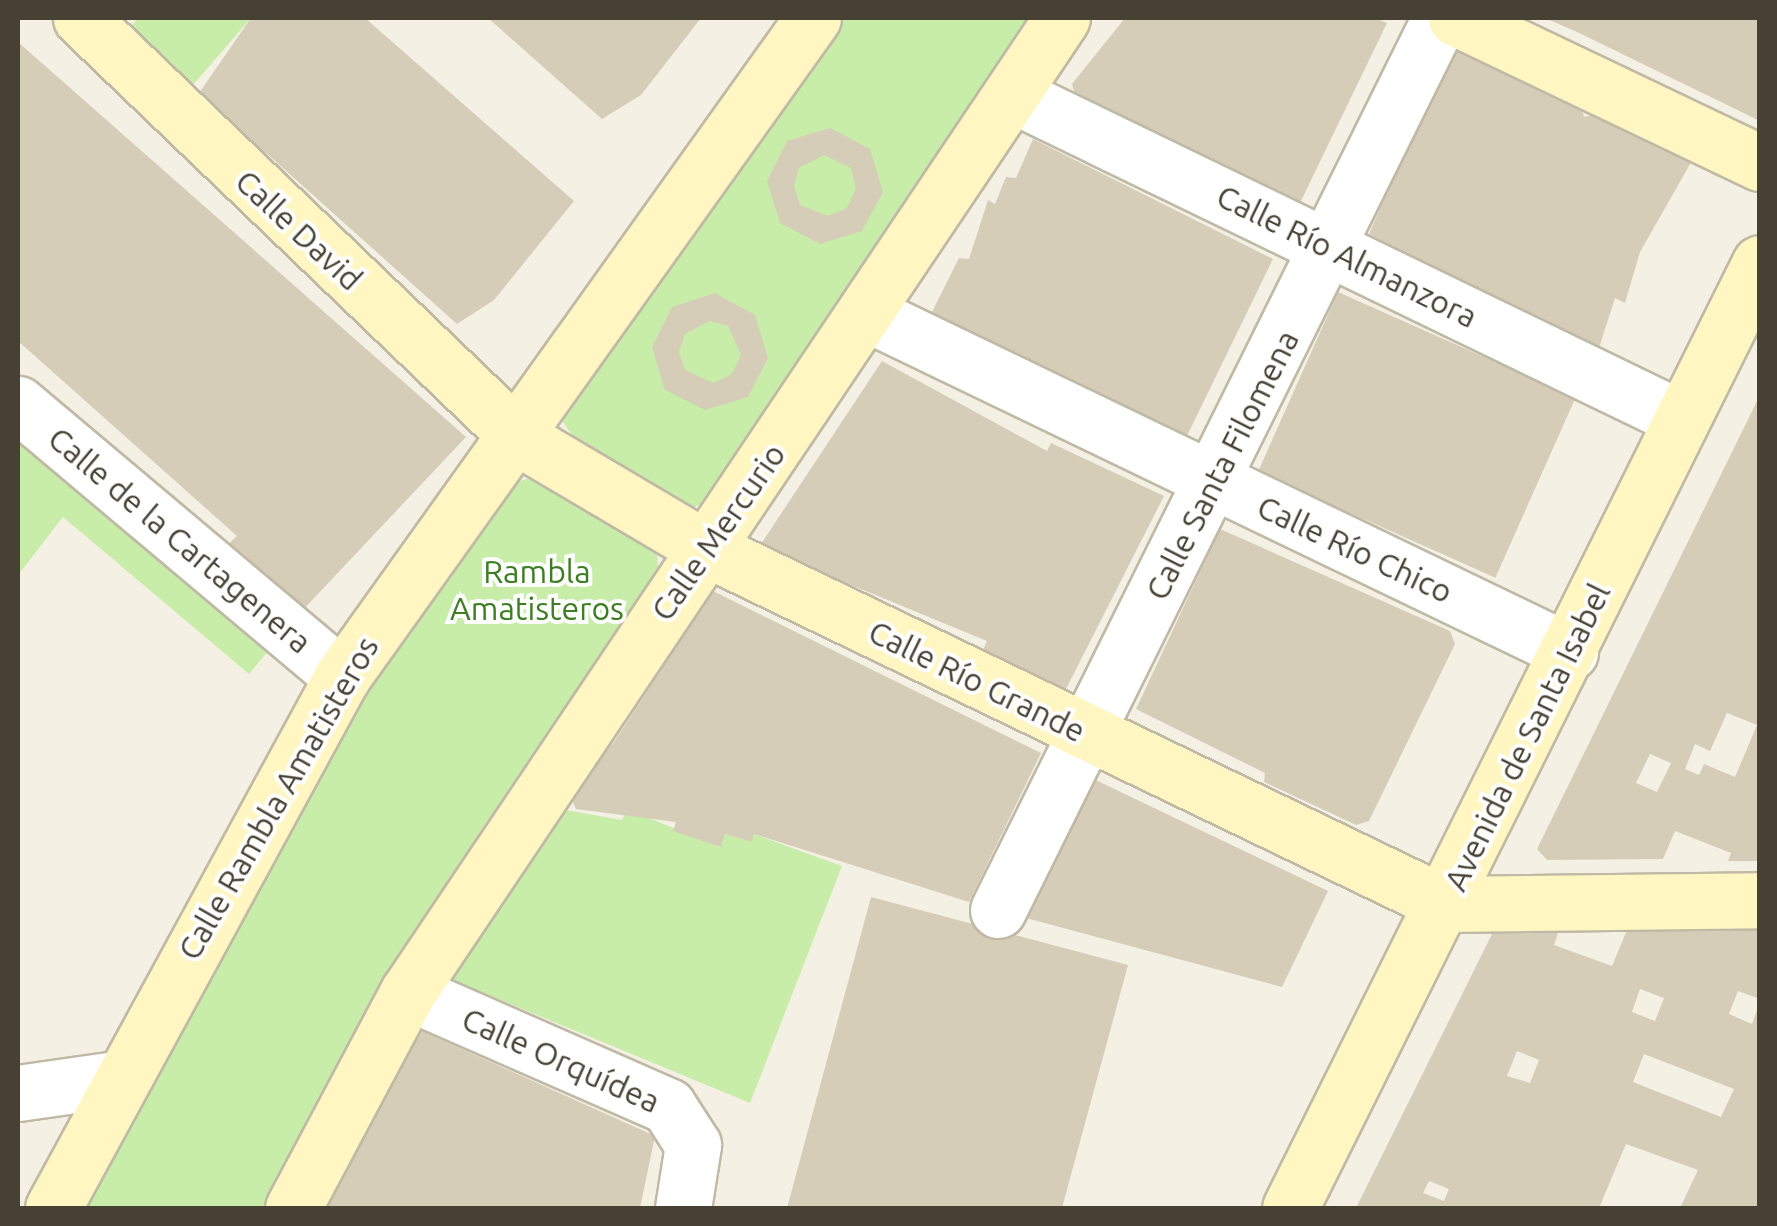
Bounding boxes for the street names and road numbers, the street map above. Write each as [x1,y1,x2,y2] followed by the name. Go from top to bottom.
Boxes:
[228,162,370,298] street label: Calle David
[1211,176,1483,336] street label: Calle Río Almanzora
[1137,324,1307,606] street label: Calle Santa Filomena
[41,419,319,661] street label: Calle de la Cartagenera
[643,436,793,628] street label: Calle Mercurio
[1251,487,1459,611] street label: Calle Río Chico
[1436,577,1618,897] street label: Avenida de Santa Isabel
[862,612,1092,750] street label: Calle Río Grande
[170,630,386,966] street label: Calle Rambla Amatisteros
[456,999,666,1121] street label: Calle Orquídea

